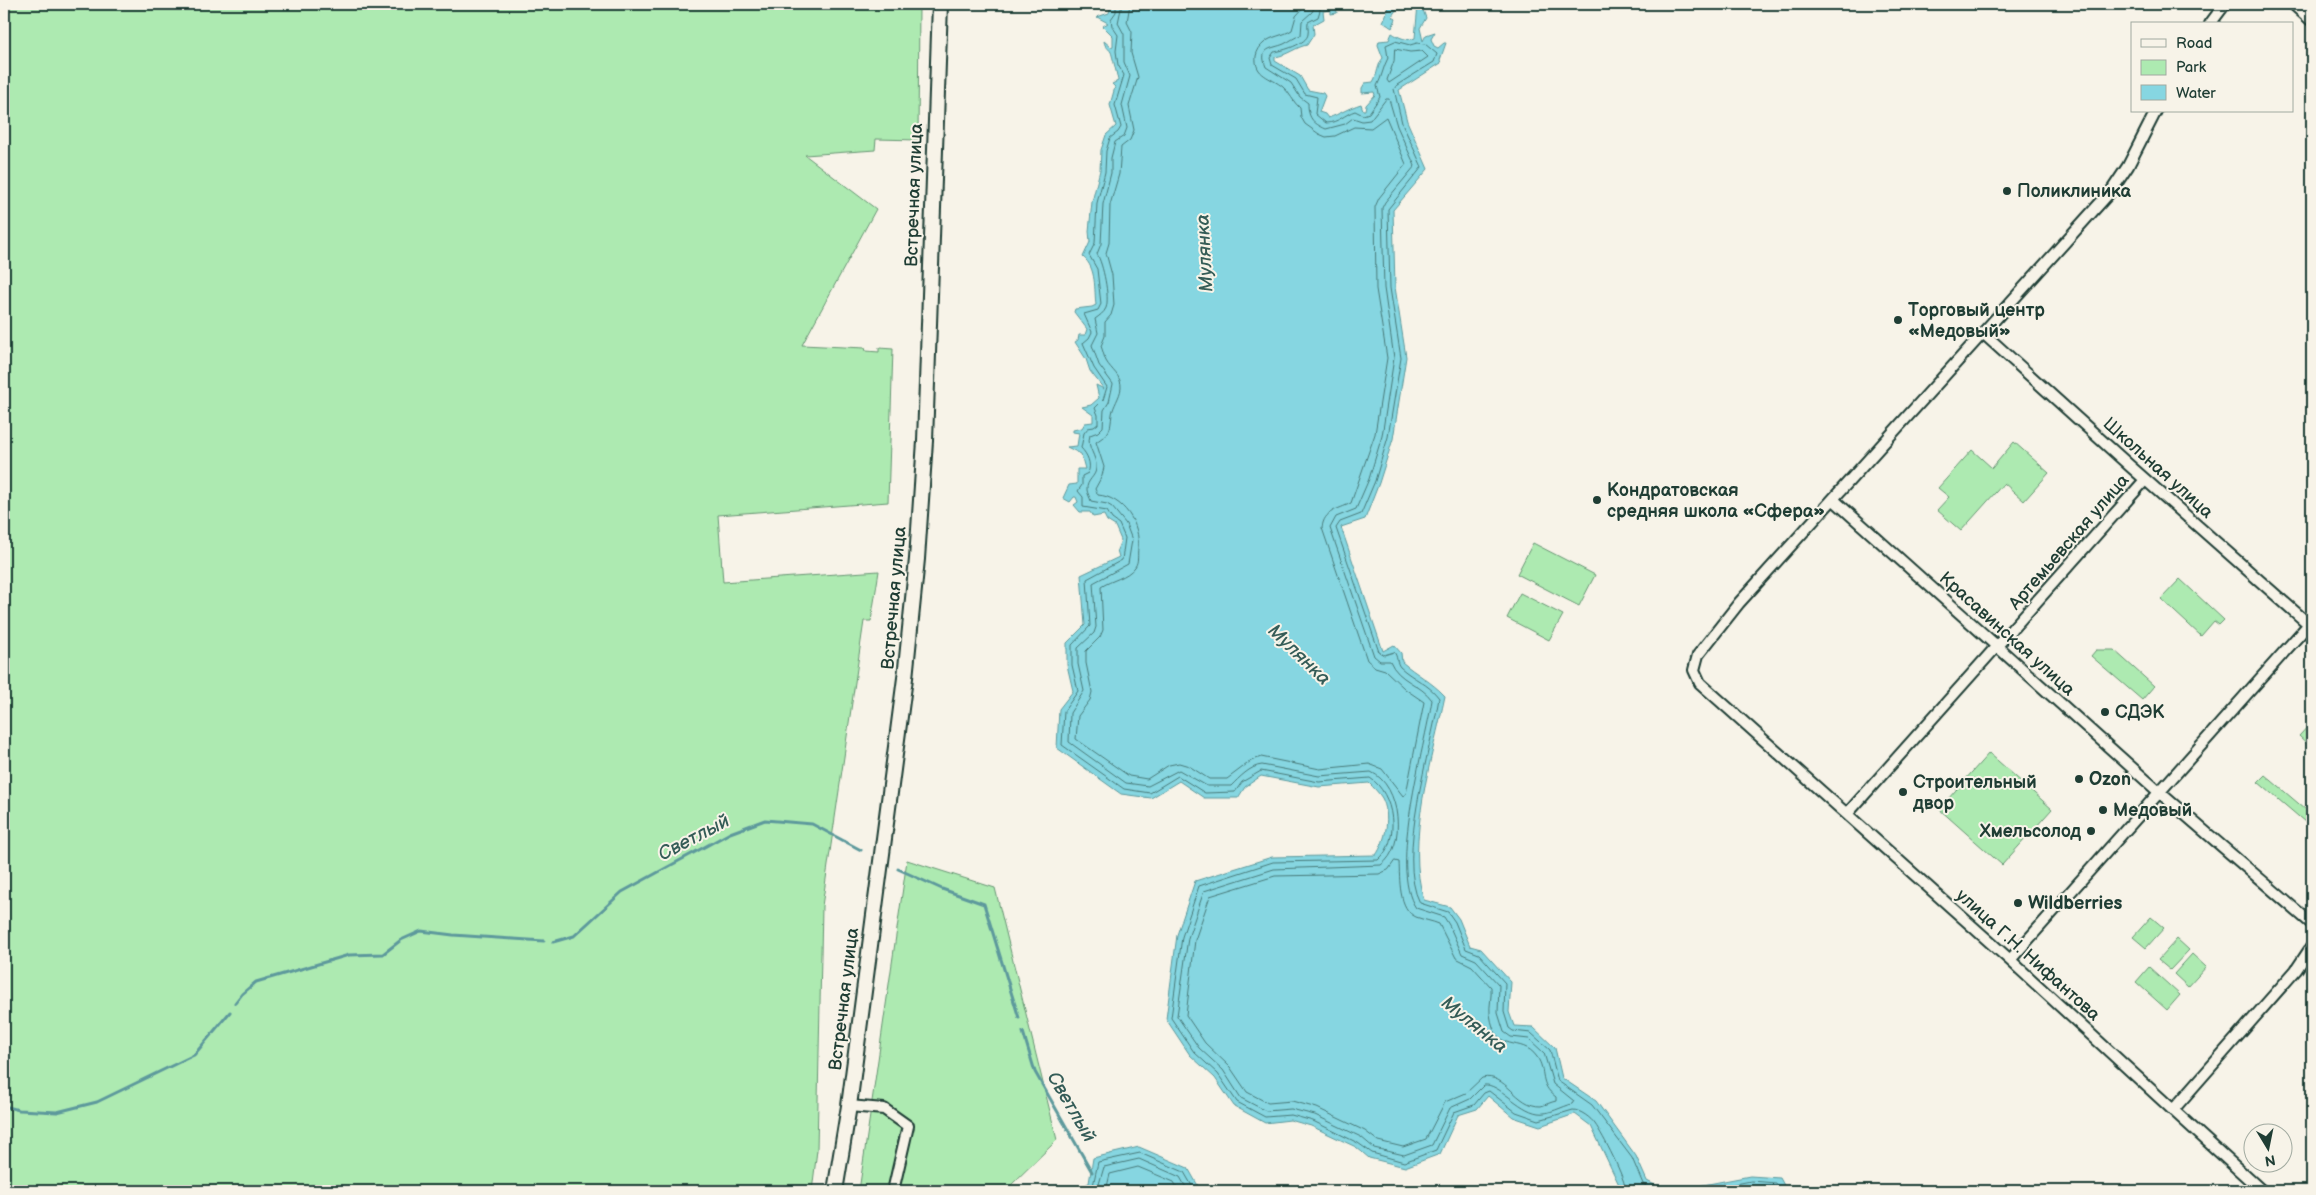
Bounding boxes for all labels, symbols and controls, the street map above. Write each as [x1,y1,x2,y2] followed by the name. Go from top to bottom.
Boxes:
[2131,22,2294,112] legend
[2176,34,2212,53] text: Road
[2176,58,2207,77] text: Park
[2176,84,2216,103] text: Water
[901,123,927,267] street label: Встречная улица
[2017,181,2132,202] place label: Поликлиника
[2001,185,2013,197] marker: Поликлиника
[1191,213,1219,293] water label: Мулянка
[1908,300,2045,342] place label: Торговый центр «Медовый»
[1892,314,1904,326] marker: Торговый центр «Медовый»
[2099,413,2218,523] street label: Школьная улица
[2004,470,2134,615] street label: Артемьевская улица
[1607,480,1825,522] place label: Кондратовская средняя школа «Сфера»
[1591,494,1603,506] marker: Кондратовская средняя школа «Сфера»
[877,525,911,670] street label: Встречная улица
[1935,568,2079,701] street label: Красавинская улица
[1263,620,1335,690] water label: Мулянка
[2115,702,2165,723] place label: СДЭК
[2099,706,2111,718] marker: СДЭК
[2089,769,2131,790] place label: Ozon
[1912,772,2037,814] place label: Строительный двор
[2073,773,2085,785] marker: Ozon
[1897,786,1909,798] marker: Строительный двор
[2113,800,2192,821] place label: Медовый
[2097,804,2109,816] marker: Медовый
[654,810,734,866] water label: Светлый
[1979,821,2081,842] place label: Хмельсолод
[2085,825,2097,837] marker: Хмельсолод
[1952,885,2105,1025] street label: улица Г.Н. Нифантова
[2028,893,2122,914] place label: Wildberries
[2012,897,2024,909] marker: Wildberries
[825,926,863,1072] street label: Встречная улица
[1436,991,1512,1059] water label: Мулянка
[1042,1068,1100,1146] water label: Светлый
[2244,1122,2294,1172] north arrow
[2264,1151,2277,1170] text: N

